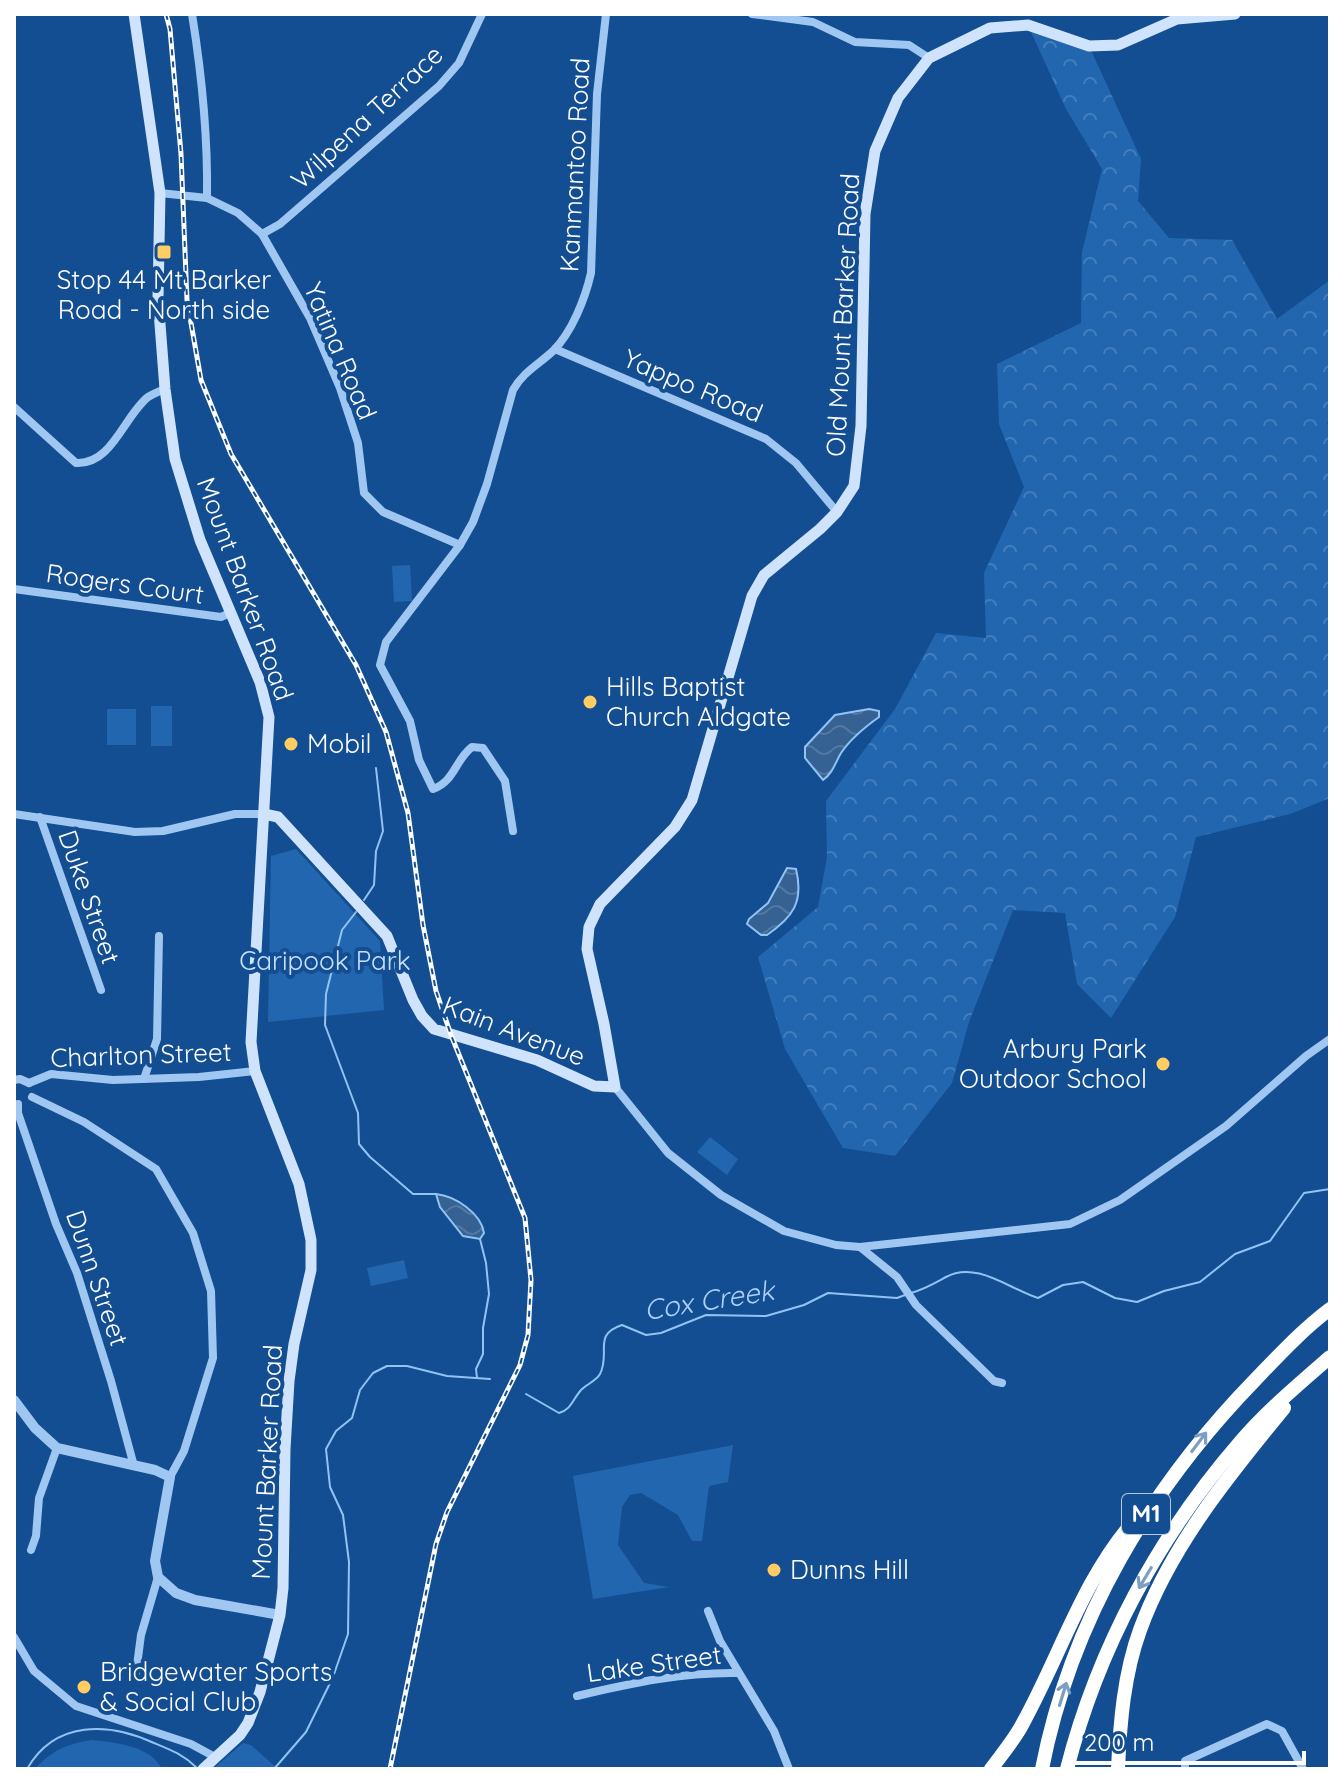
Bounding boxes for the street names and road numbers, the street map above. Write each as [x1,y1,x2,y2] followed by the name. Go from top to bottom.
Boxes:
[284,38,450,196] street label: Wilpena Terrace
[552,57,597,273] street label: Kanmantoo Road
[819,172,866,458] street label: Old Mount Barker Road
[297,277,384,425] street label: Yatina Road
[619,341,768,430] street label: Yappo Road
[190,473,301,705] street label: Mount Barker Road
[44,556,206,611] street label: Rogers Court
[51,825,128,968] street label: Duke Street
[438,988,590,1073] street label: Kain Avenue
[50,1035,232,1074] street label: Charlton Street
[59,1205,136,1350] street label: Dunn Street
[244,1344,289,1580] street label: Mount Barker Road
[1122,1494,1170,1534] road number: M1
[584,1638,723,1689] street label: Lake Street

